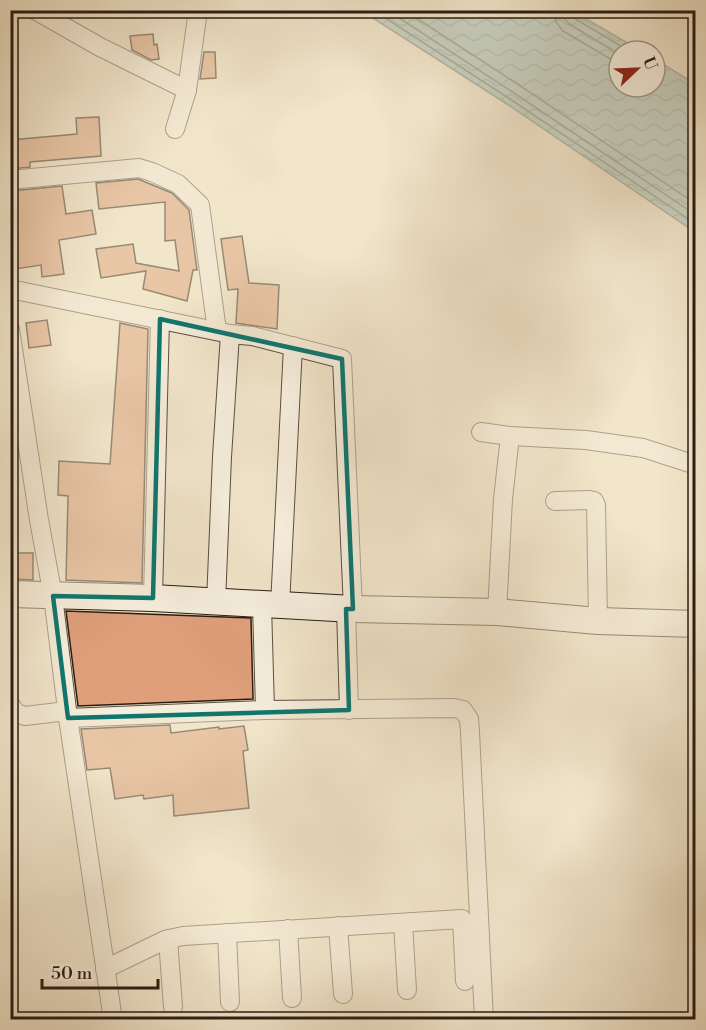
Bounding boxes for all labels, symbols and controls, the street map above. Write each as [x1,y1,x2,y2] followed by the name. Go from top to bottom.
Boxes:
[607,39,667,99] north arrow
[638,54,662,74] text: U
[42,952,158,990] scale bar
[51,962,93,985] text: 50 m

